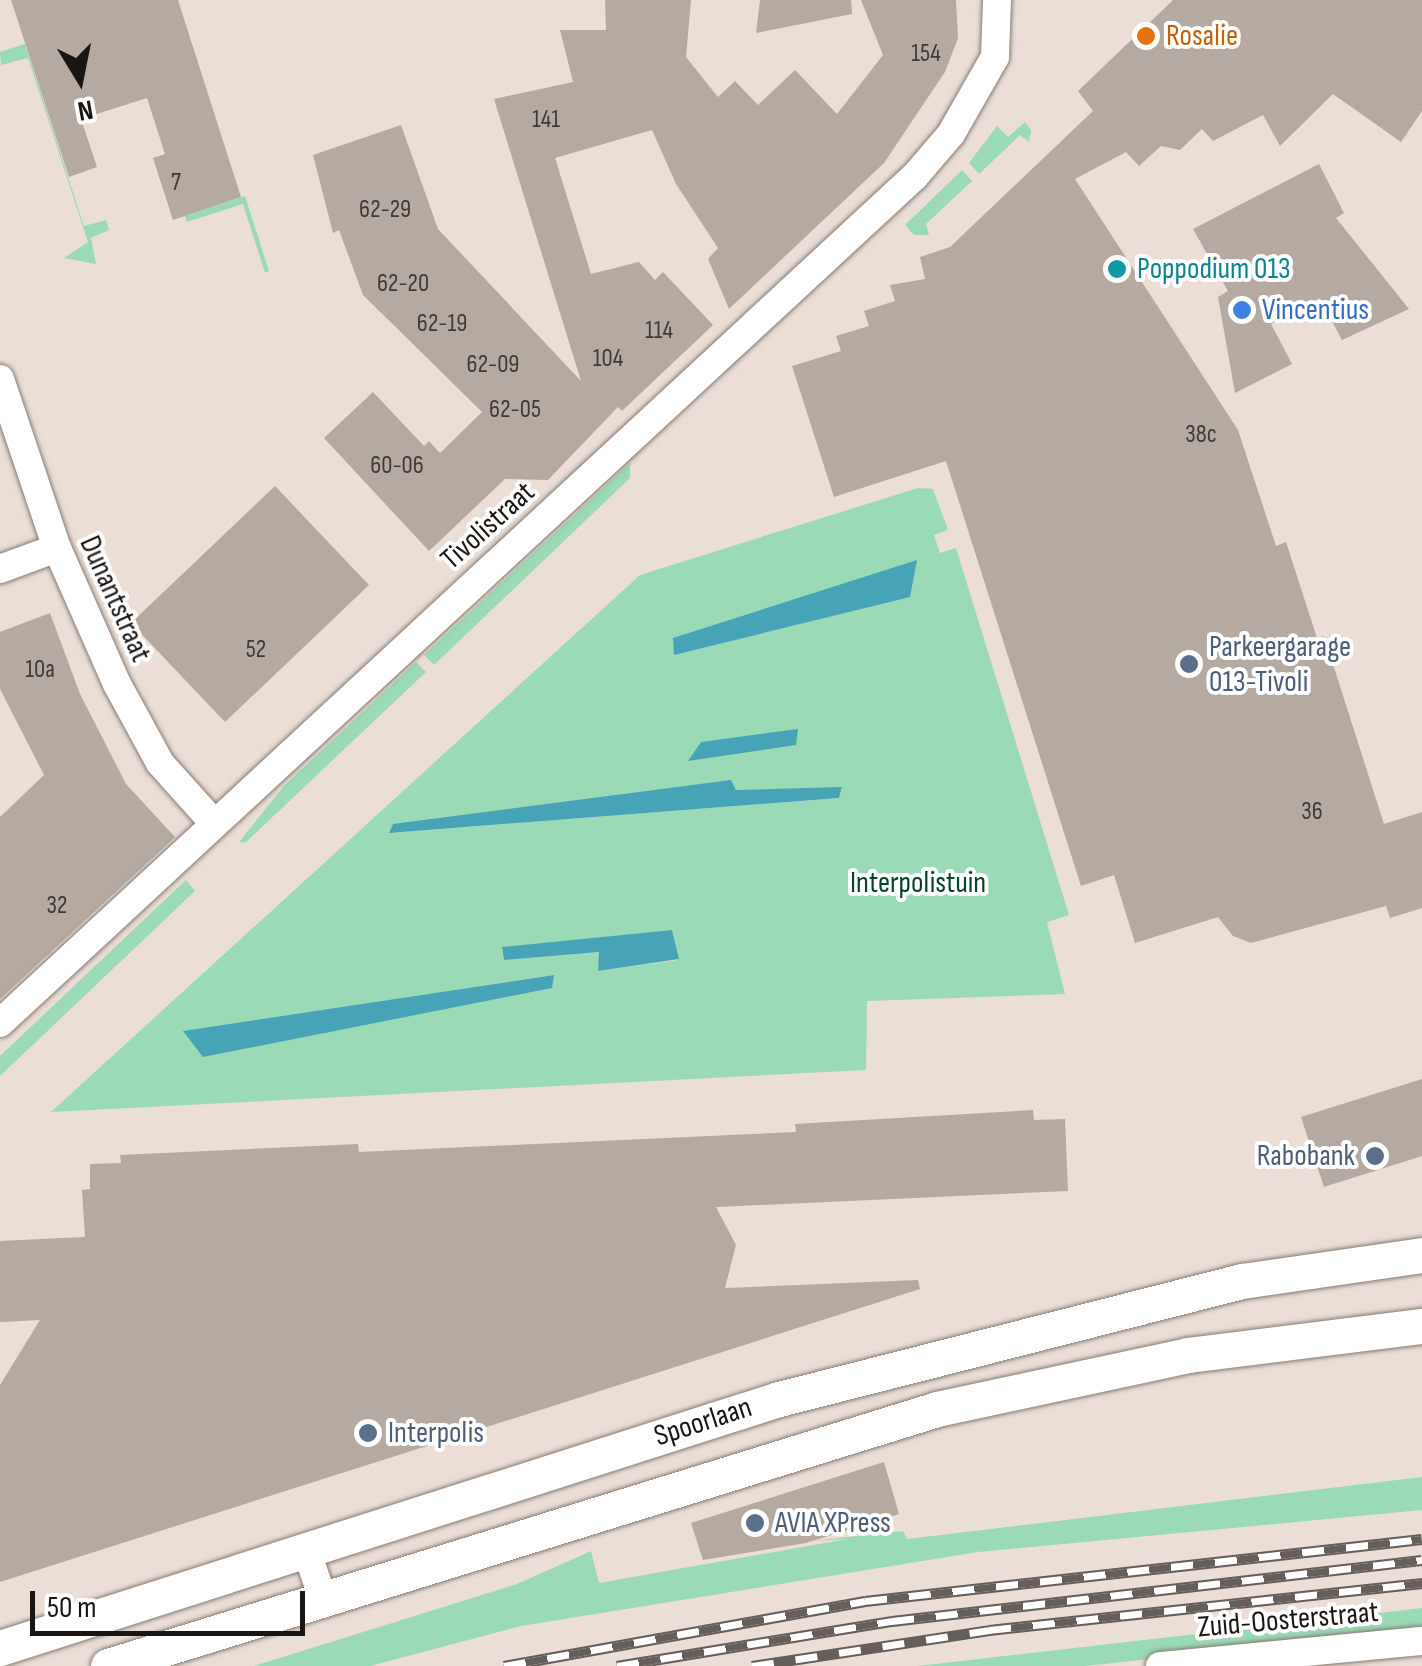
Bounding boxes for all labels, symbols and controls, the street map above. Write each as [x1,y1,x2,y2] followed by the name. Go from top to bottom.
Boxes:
[1166,18,1238,54] place label: Rosalie
[1135,25,1157,47] marker: Rosalie
[30,30,130,130] north arrow
[911,39,941,69] house number: 154
[75,92,96,128] text: N
[532,105,560,135] house number: 141
[171,168,181,198] house number: 7
[359,195,411,225] house number: 62-29
[1137,251,1291,287] place label: Poppodium 013
[1106,258,1128,280] marker: Poppodium 013
[377,269,429,299] house number: 62-20
[1262,292,1369,328] place label: Vincentius
[1231,299,1253,321] marker: Vincentius
[417,309,467,339] house number: 62-19
[645,316,673,346] house number: 114
[593,344,623,374] house number: 104
[467,350,519,380] house number: 62-09
[489,395,541,425] house number: 62-05
[1185,420,1217,450] house number: 38c
[370,451,424,481] house number: 60-06
[434,475,542,577] street label: Tivolistraat
[71,530,159,668] street label: Dunantstraat
[1209,629,1351,700] place label: Parkeergarage 013-Tivoli
[246,635,266,665] house number: 52
[1178,653,1200,675] marker: Parkeergarage 013-Tivoli
[25,655,55,685] house number: 10a
[1301,797,1323,827] house number: 36
[850,865,986,901] park label: Interpolistuin
[47,891,67,921] house number: 32
[1257,1138,1355,1174] place label: Rabobank
[1364,1145,1386,1167] marker: Rabobank
[650,1389,756,1455] street label: Spoorlaan
[388,1415,484,1451] place label: Interpolis
[357,1422,379,1444] marker: Interpolis
[775,1505,891,1541] place label: AVIA XPress
[744,1512,766,1534] marker: AVIA XPress
[35,1571,310,1633] scale bar
[47,1590,96,1626] text: 50 m
[1196,1594,1380,1646] street label: Zuid-Oosterstraat

